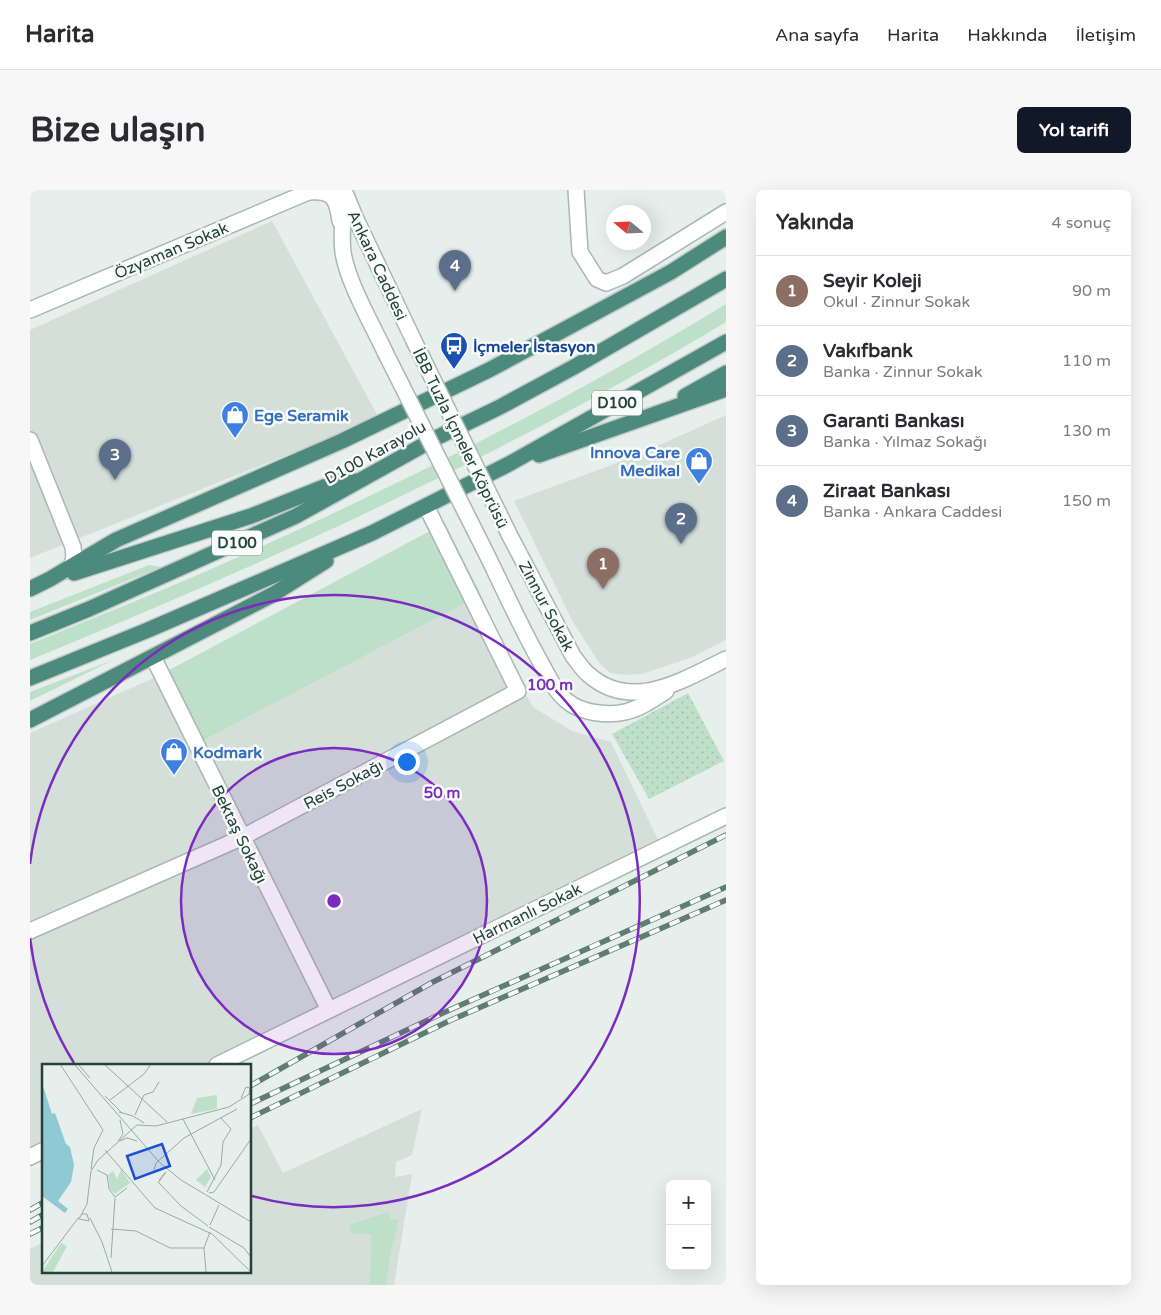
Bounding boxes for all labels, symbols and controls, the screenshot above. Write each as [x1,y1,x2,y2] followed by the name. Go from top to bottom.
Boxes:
[25,20,94,49] text: Harita
[775,24,859,46] text: Ana sayfa
[887,24,939,46] text: Harita
[967,24,1047,46] text: Hakkında
[1075,24,1136,46] text: İletişim
[1017,107,1131,153] button: Yol tarifi
[30,109,206,151] text: Bize ulaşın
[606,205,651,250] north arrow
[343,207,411,324] street label: Ankara Caddesi
[776,210,854,235] text: Yakında
[1051,213,1111,233] text: 4 sonuç
[111,218,232,284] street label: Özyaman Sokak
[439,250,471,291] pin: 4
[823,270,922,292] text: Seyir Koleji
[787,281,797,301] text: 1
[1072,281,1111,301] text: 90 m
[823,292,970,312] text: Okul · Zinnur Sokak
[439,331,469,370] bus stop icon: İçmeler İstasyon
[473,337,596,357] place label: İçmeler İstasyon
[823,340,913,362] text: Vakıfbank
[408,345,513,532] street label: İBB Tuzla İçmeler Köprüsü
[787,351,797,371] text: 2
[1062,351,1111,371] text: 110 m
[823,362,982,382] text: Banka · Zinnur Sokak
[592,390,642,416] road number: D100
[220,400,250,439] shop icon: Ege Seramik
[254,406,349,426] place label: Ege Seramik
[823,410,964,432] text: Garanti Bankası
[321,417,430,489] street label: D100 Karayolu
[787,421,797,441] text: 3
[1062,421,1111,441] text: 130 m
[823,432,987,452] text: Banka · Yılmaz Sokağı
[99,439,131,480] pin: 3
[590,443,680,481] place label: Innova Care Medikal
[684,446,714,485] shop icon: Innova Care Medikal
[823,480,951,502] text: Ziraat Bankası
[787,491,797,511] text: 4
[1062,491,1111,511] text: 150 m
[823,502,1002,522] text: Banka · Ankara Caddesi
[665,503,697,544] pin: 2
[212,530,262,556] road number: D100
[587,548,619,589] pin: 1
[514,558,578,655] street label: Zinnur Sokak
[527,676,573,694] text: 100 m
[159,737,189,776] shop icon: Kodmark
[193,743,262,763] place label: Kodmark
[394,749,420,775] your location
[300,756,387,814] street label: Reis Sokağı
[207,782,272,887] street label: Bektaş Sokağı
[424,784,460,802] text: 50 m
[470,879,585,949] street label: Harmanlı Sokak
[325,892,343,910] centre of rings
[42,1064,251,1272] inset map
[666,1180,711,1270] map controls
[666,1180,711,1225] button: +
[666,1225,711,1270] button: −

